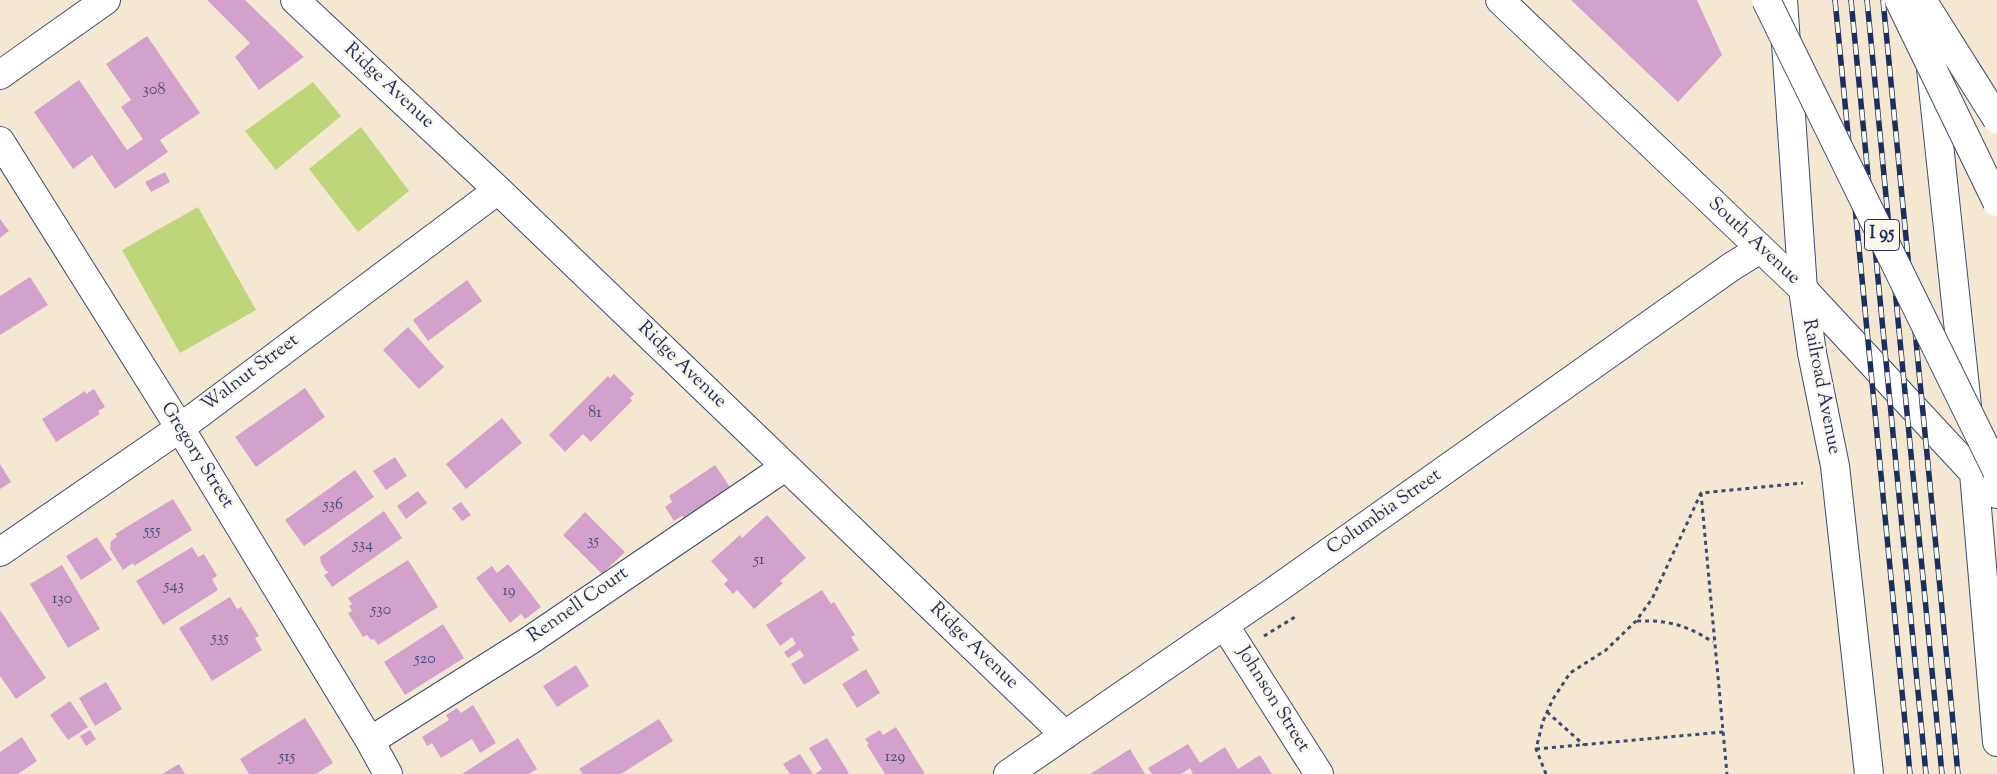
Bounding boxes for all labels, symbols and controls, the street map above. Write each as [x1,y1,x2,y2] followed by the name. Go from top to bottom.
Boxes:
[338,39,438,135] street label: Ridge Avenue
[143,81,165,101] house number: 308
[1702,193,1804,291] street label: South Avenue
[1864,220,1900,250] road number: I 95
[1796,317,1844,457] street label: Railroad Avenue
[632,318,730,414] street label: Ridge Avenue
[198,330,304,418] street label: Walnut Street
[154,399,238,513] street label: Gregory Street
[588,404,602,424] house number: 81
[1323,465,1447,561] street label: Columbia Street
[323,496,343,516] house number: 536
[144,522,160,542] house number: 555
[587,532,599,552] house number: 35
[353,536,373,556] house number: 534
[754,551,764,571] house number: 51
[524,563,634,649] street label: Rennell Court
[164,577,184,597] house number: 543
[502,582,516,602] house number: 19
[52,590,72,610] house number: 130
[924,599,1022,695] street label: Ridge Avenue
[371,601,391,621] house number: 530
[211,629,229,649] house number: 535
[1230,643,1314,757] street label: Johnson Street
[414,650,436,670] house number: 520
[279,748,295,768] house number: 515
[885,748,905,768] house number: 129

